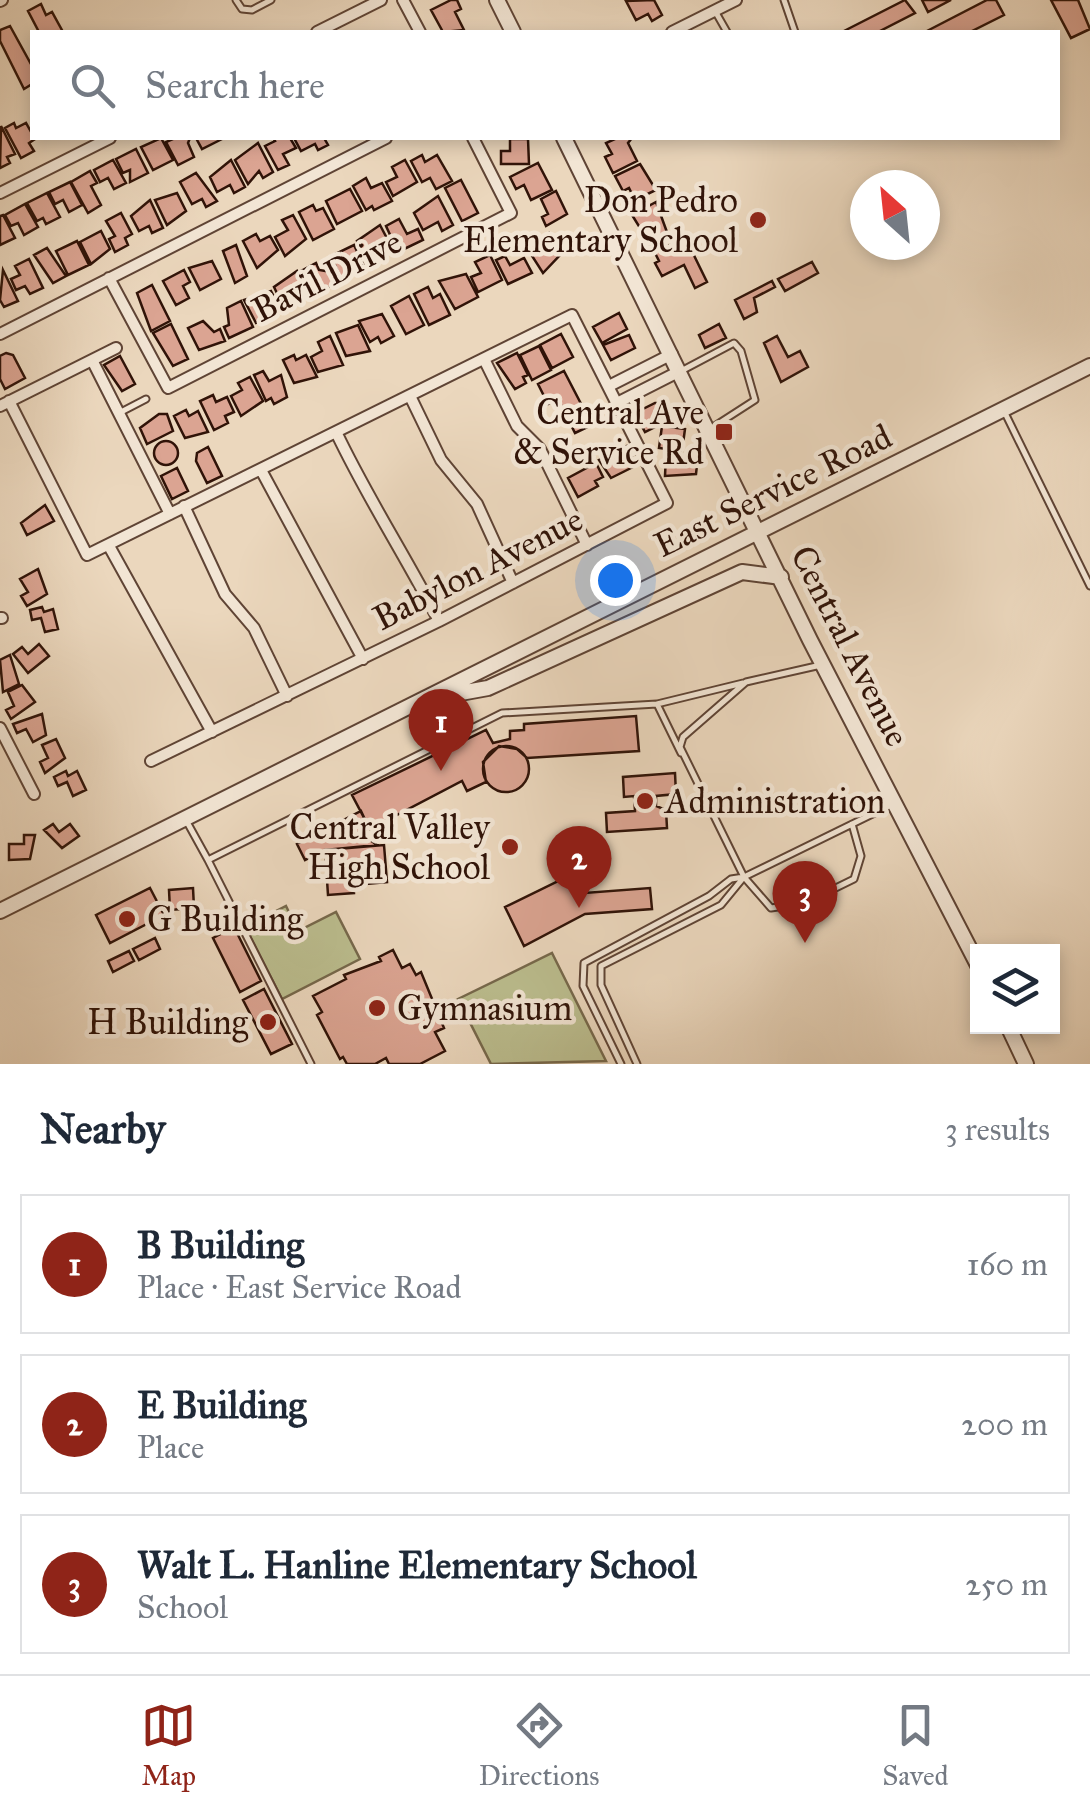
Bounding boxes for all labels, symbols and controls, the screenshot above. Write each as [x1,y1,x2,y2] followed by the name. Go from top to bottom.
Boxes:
[30,30,1060,140] search box
[65,58,120,113] icon: search
[145,62,325,108] text: Search here
[850,170,940,260] north arrow
[463,179,739,262] place label: Don Pedro Elementary School
[747,209,769,231] marker: Don Pedro Elementary School
[245,220,409,332] street label: Bavil Drive
[513,391,704,474] place label: Central Ave & Service Rd
[647,415,899,567] street label: East Service Road
[713,421,735,443] marker: Central Ave & Service Rd
[366,498,590,640] street label: Babylon Avenue
[781,538,919,754] street label: Central Avenue
[590,555,641,606] your location
[408,688,474,771] pin: 1
[663,780,885,823] place label: Administration
[634,790,656,812] marker: Administration
[289,806,491,889] place label: Central Valley High School
[546,826,612,908] pin: 2
[499,836,521,858] marker: Central Valley High School
[772,860,838,943] pin: 3
[147,898,304,941] place label: G Building
[116,908,138,930] marker: G Building
[970,944,1060,1034] map controls
[970,944,1060,1034] button: layers
[397,987,572,1030] place label: Gymnasium
[366,997,388,1019] marker: Gymnasium
[87,1001,249,1044] place label: H Building
[257,1011,279,1033] marker: H Building
[40,1103,165,1155] text: Nearby
[945,1110,1050,1149] text: 3 results
[137,1222,304,1268] text: B Building
[68,1245,81,1284] text: 1
[967,1245,1048,1284] text: 160 m
[137,1268,462,1307] text: Place · East Service Road
[137,1382,306,1428] text: E Building
[67,1405,82,1444] text: 2
[961,1405,1048,1444] text: 200 m
[137,1428,204,1467] text: Place
[137,1542,697,1588] text: Walt L. Hanline Elementary School
[68,1565,81,1604] text: 3
[965,1565,1048,1604] text: 250 m
[137,1588,228,1627] text: School
[141,1698,196,1793] tab: Map
[479,1698,600,1793] tab: Directions
[882,1698,949,1793] tab: Saved

